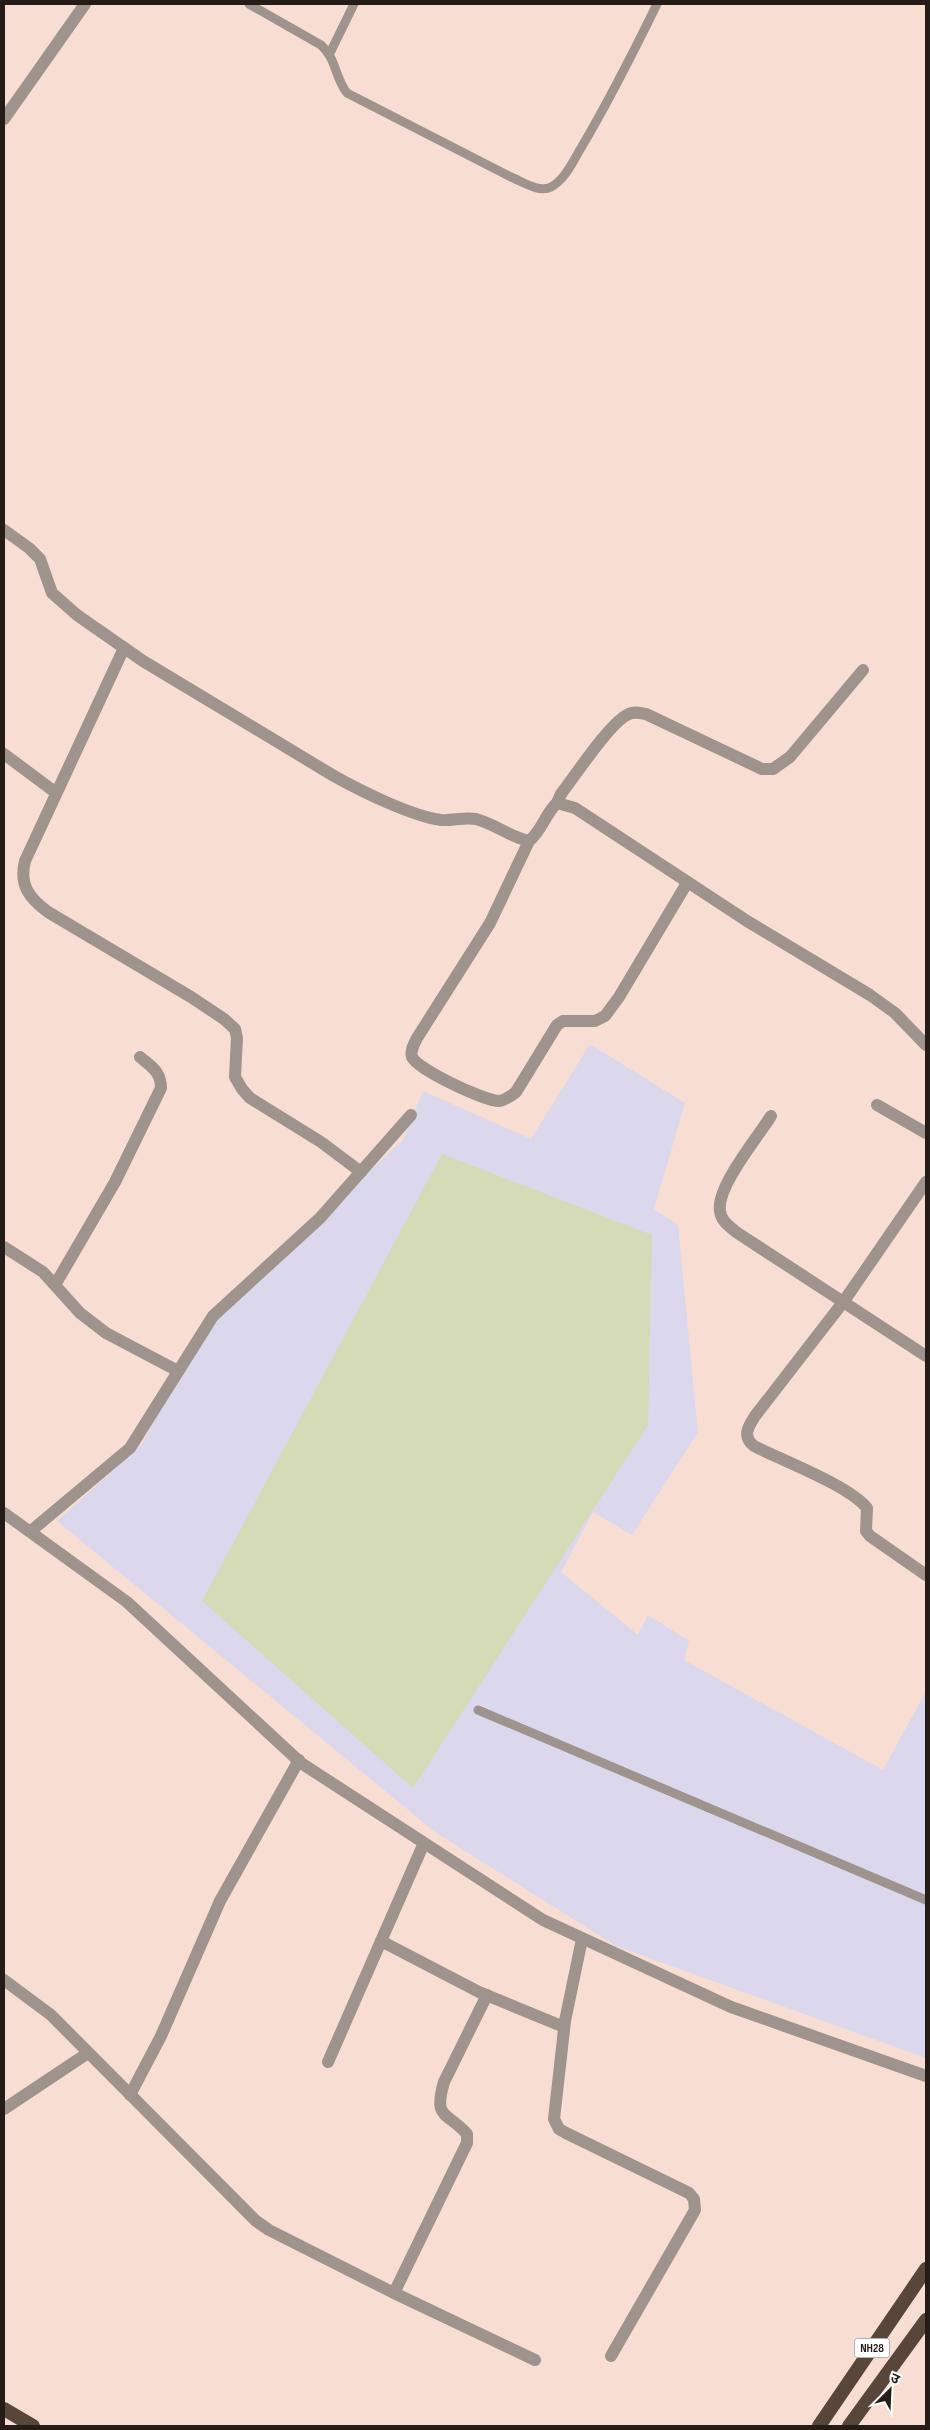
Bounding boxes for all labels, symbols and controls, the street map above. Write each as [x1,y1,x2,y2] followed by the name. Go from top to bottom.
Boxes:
[854,2338,890,2358] road number: NH28
[865,2365,915,2415] north arrow
[888,2369,903,2388] text: उ

